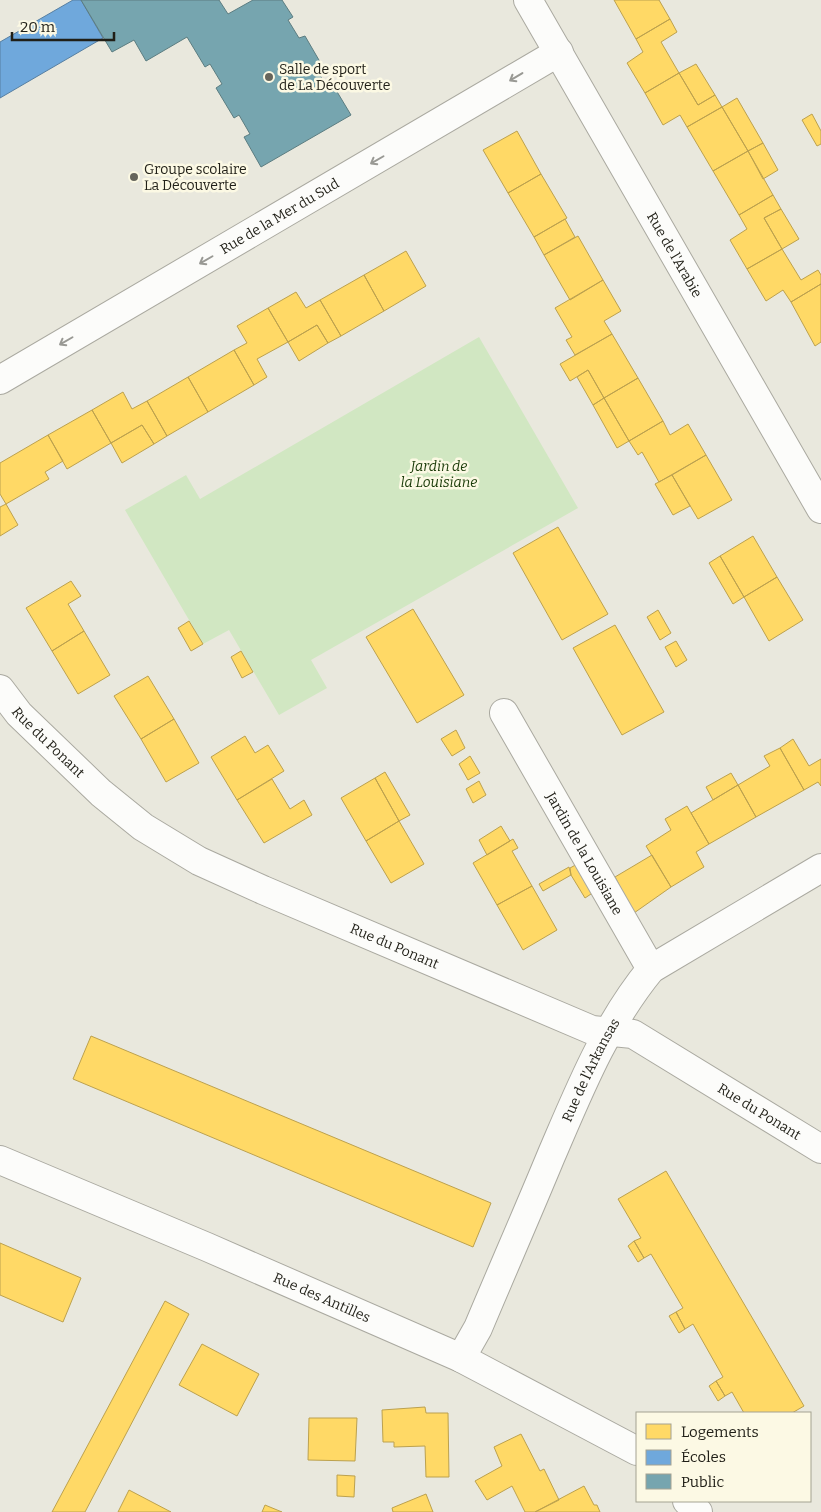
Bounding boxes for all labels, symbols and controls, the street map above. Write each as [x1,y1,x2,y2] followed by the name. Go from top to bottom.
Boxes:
[12,10,115,42] scale bar
[20,18,56,36] text: 20 m
[279,61,390,94] place label: Salle de sport de La Découverte
[263,71,275,83] marker: Salle de sport de La Découverte
[510,72,524,82] one-way arrow
[370,156,384,166] one-way arrow
[144,161,247,194] place label: Groupe scolaire La Découverte
[128,171,140,183] marker: Groupe scolaire La Découverte
[217,174,342,258] street label: Rue de la Mer du Sud
[643,209,706,300] street label: Rue de l'Arabie
[200,255,214,265] one-way arrow
[59,337,73,347] one-way arrow
[401,458,477,491] park label: Jardin de la Louisiane
[8,703,88,781] street label: Rue du Ponant
[542,788,627,918] street label: Jardin de la Louisiane
[348,920,441,972] street label: Rue du Ponant
[558,1015,623,1124] street label: Rue de l'Arkansas
[715,1079,804,1143] street label: Rue du Ponant
[271,1269,373,1326] street label: Rue des Antilles
[636,1412,811,1502] legend
[681,1423,759,1441] text: Logements
[681,1448,726,1466] text: Écoles
[681,1473,725,1491] text: Public

